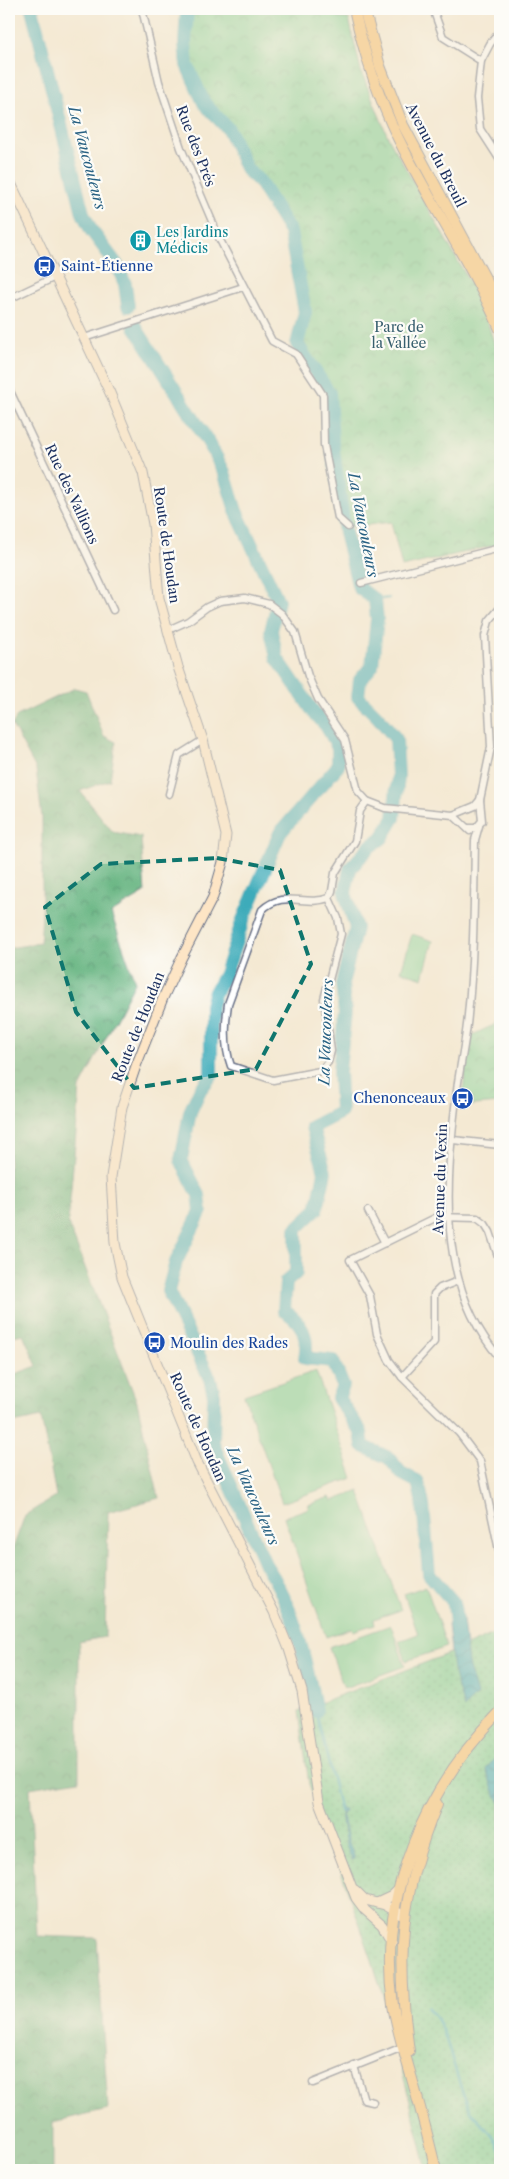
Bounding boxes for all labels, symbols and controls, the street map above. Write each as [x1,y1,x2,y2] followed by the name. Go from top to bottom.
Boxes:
[401,99,470,210] street label: Avenue du Breuil
[64,103,111,212] water label: La Vaucouleurs
[172,103,220,189] street label: Rue des Prés
[156,223,228,257] place label: Les Jardins Médicis
[128,228,152,252] building icon: Les Jardins Médicis
[33,254,57,278] bus stop icon: Saint-Étienne
[61,257,153,275] place label: Saint-Étienne
[372,318,427,352] park label: Parc de la Vallée
[41,441,103,547] street label: Rue des Vallions
[344,470,383,580] water label: La Vaucouleurs
[150,486,184,605] street label: Route de Houdan
[108,969,168,1085] street label: Route de Houdan
[314,978,337,1087] water label: La Vaucouleurs
[450,1086,474,1110] bus stop icon: Chenonceaux
[353,1089,447,1107] place label: Chenonceaux
[429,1123,451,1236] street label: Avenue du Vexin
[142,1331,166,1355] bus stop icon: Moulin des Rades
[170,1334,288,1352] place label: Moulin des Rades
[166,1370,230,1485] street label: Route de Houdan
[223,1442,284,1549] water label: La Vaucouleurs

